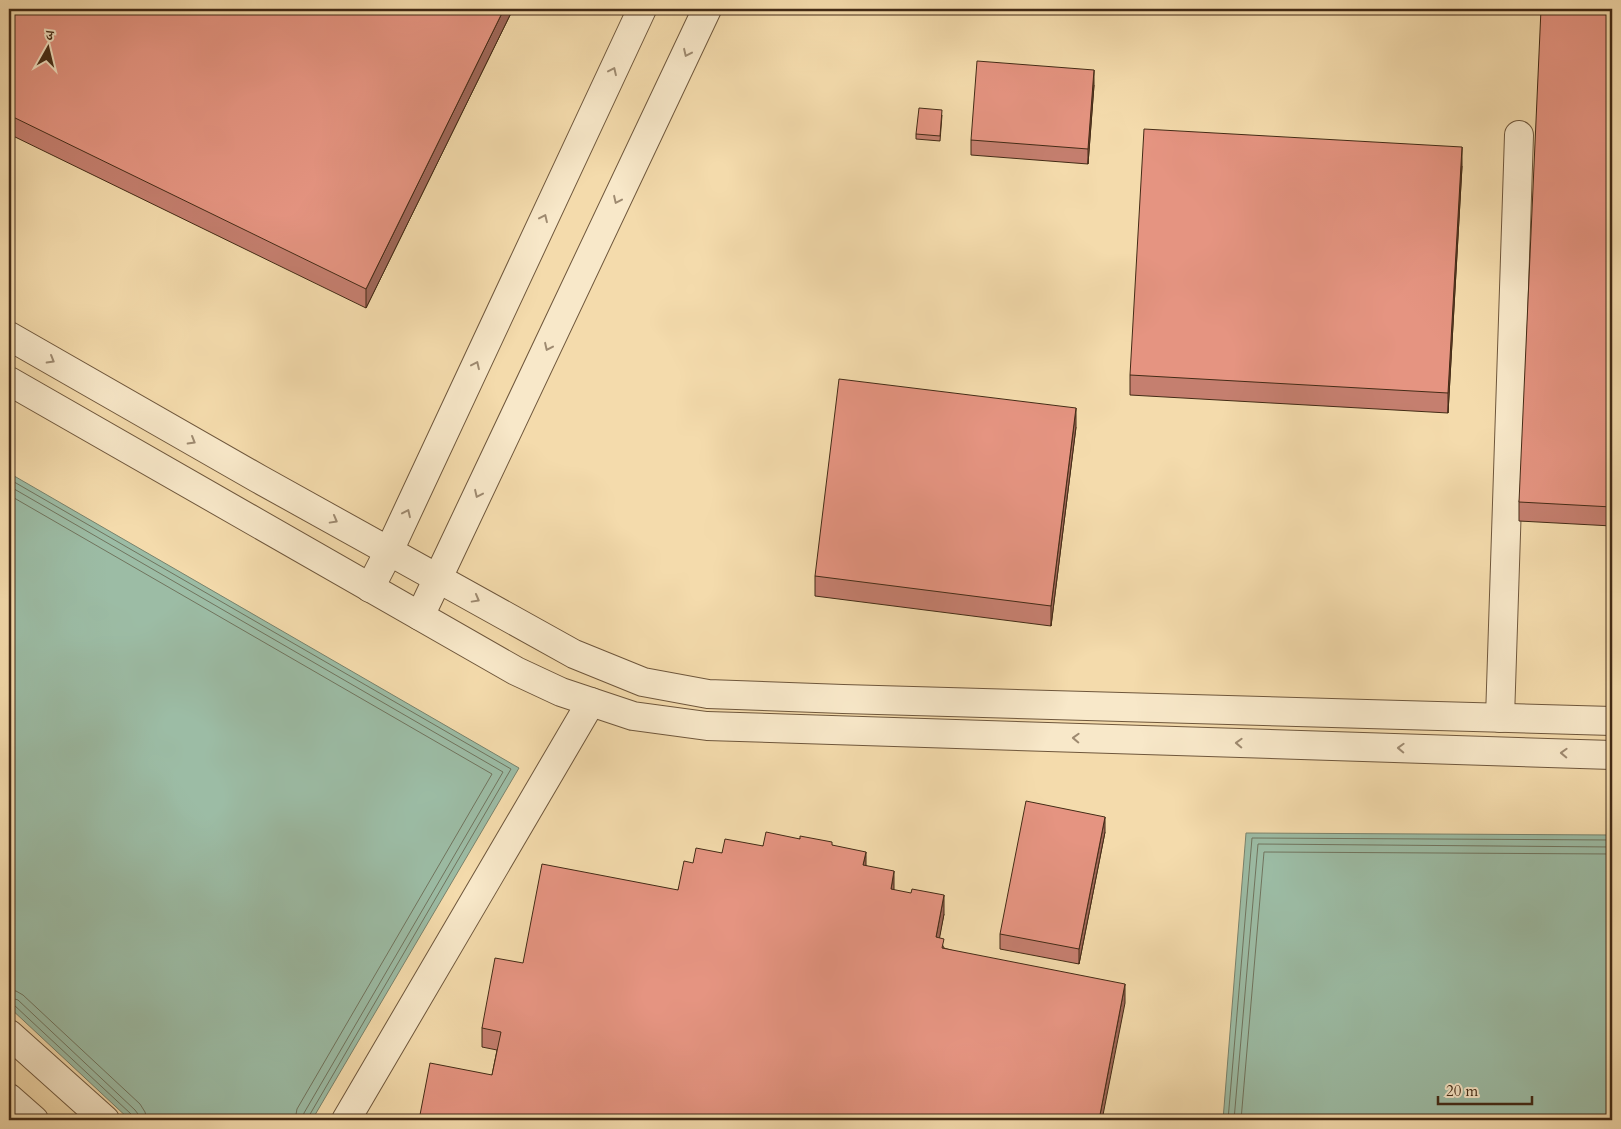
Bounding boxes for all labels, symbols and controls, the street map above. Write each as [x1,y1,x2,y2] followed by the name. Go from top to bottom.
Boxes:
[22,22,72,72] north arrow
[44,26,55,46] text: उ
[682,48,693,57] one-way arrow
[606,67,617,76] one-way arrow
[613,195,623,204] one-way arrow
[538,214,549,223] one-way arrow
[544,342,554,351] one-way arrow
[46,353,55,363] one-way arrow
[470,361,480,370] one-way arrow
[187,434,196,444] one-way arrow
[474,489,485,498] one-way arrow
[401,509,412,518] one-way arrow
[328,514,337,524] one-way arrow
[470,593,479,603] one-way arrow
[1072,733,1080,743] one-way arrow
[1234,738,1242,748] one-way arrow
[1397,743,1404,753] one-way arrow
[1559,748,1567,758] one-way arrow
[1438,1074,1532,1106] scale bar
[1446,1081,1478,1101] text: 20 m

